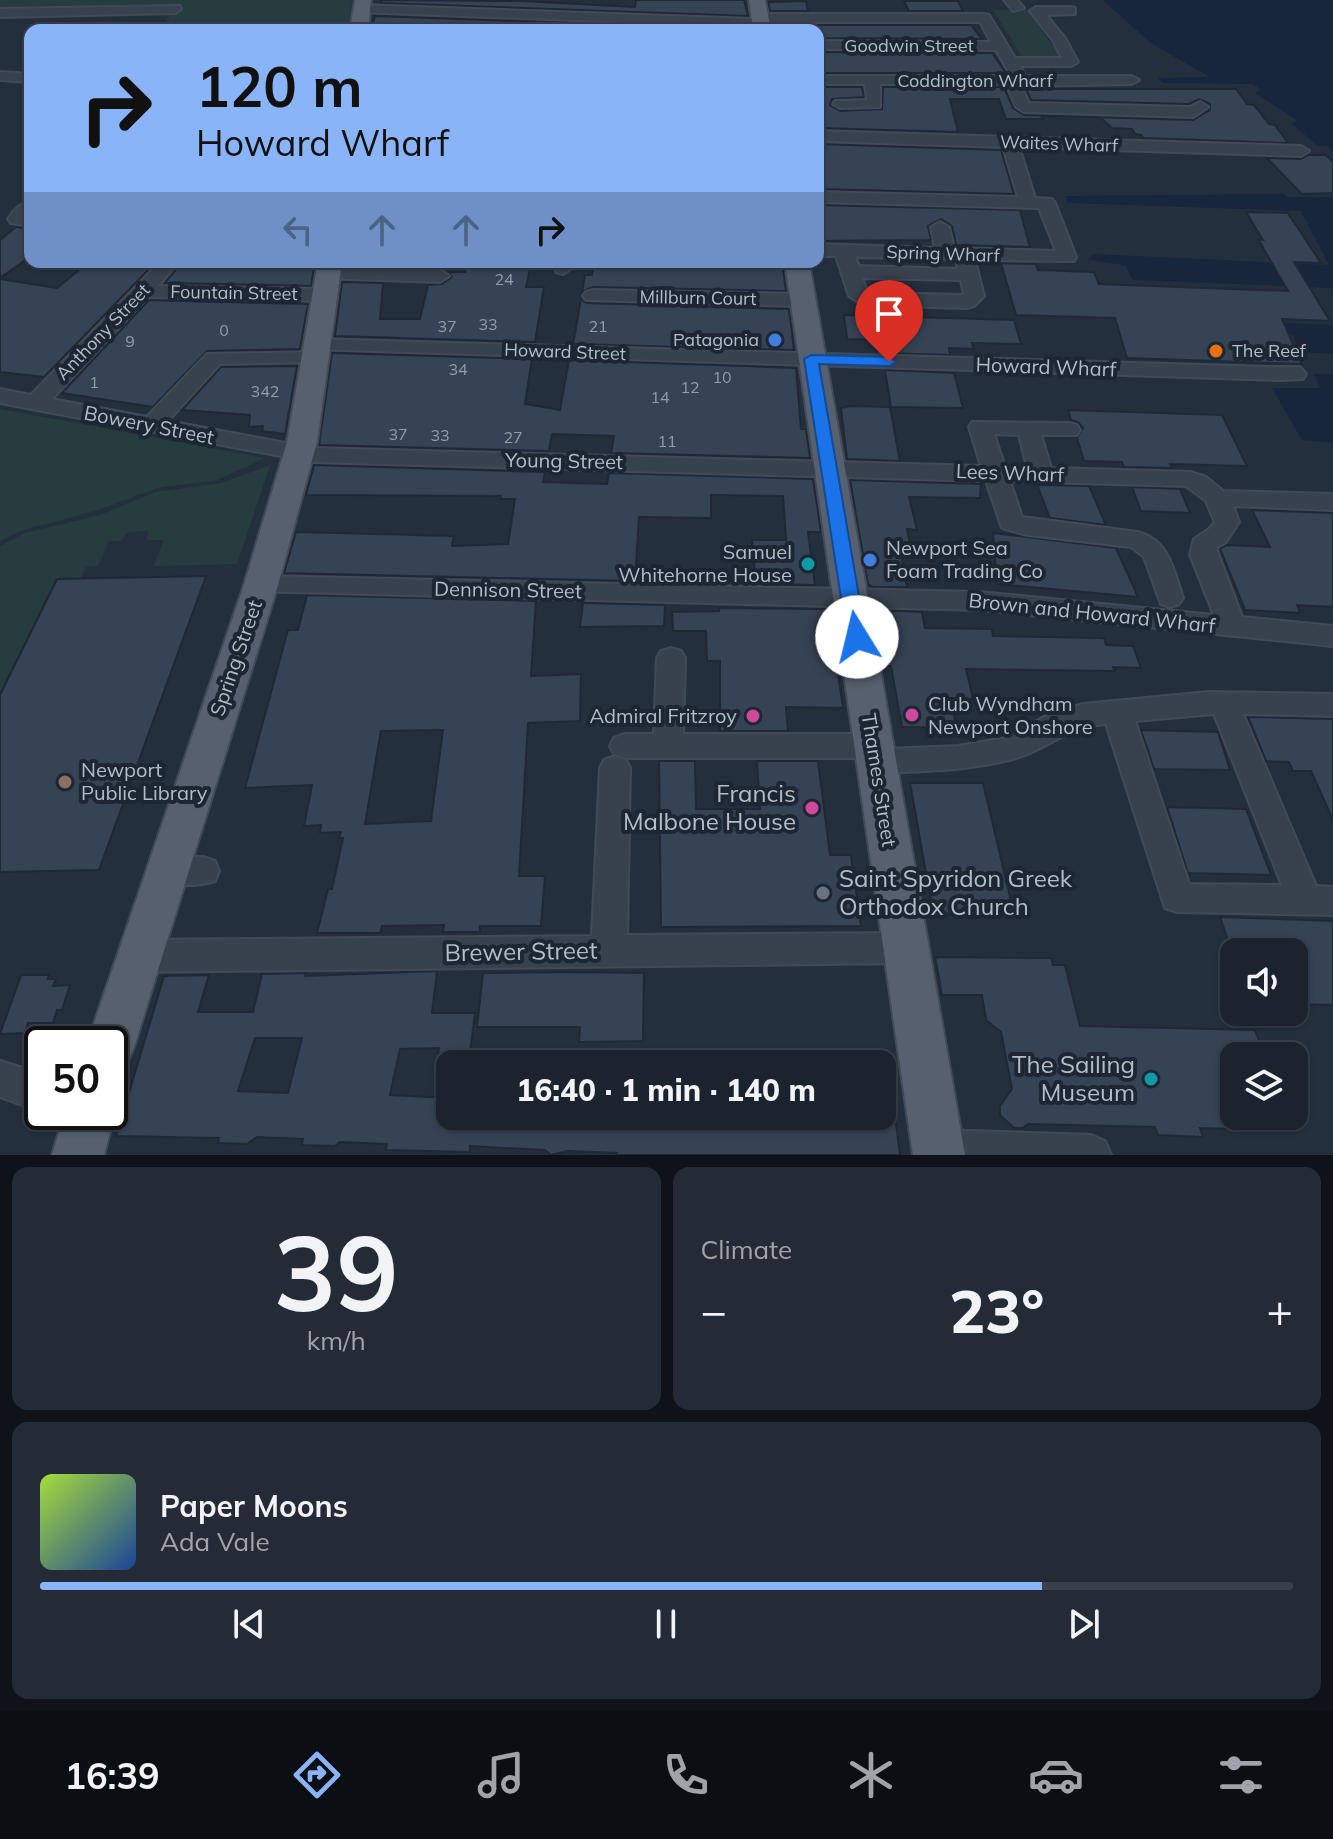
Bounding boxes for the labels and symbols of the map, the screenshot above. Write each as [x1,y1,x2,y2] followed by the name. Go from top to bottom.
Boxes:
[844,34,974,57] street label: Goodwin Street
[897,69,1054,92] street label: Coddington Wharf
[1000,130,1119,157] street label: Waites Wharf
[886,240,1001,267] street label: Spring Wharf
[494,269,514,289] house number: 24
[51,279,154,385] street label: Anthony Street
[170,280,298,305] street label: Fountain Street
[855,280,923,362] pin
[639,285,757,310] street label: Millburn Court
[478,314,498,334] house number: 33
[437,316,457,336] house number: 37
[588,316,608,336] house number: 21
[219,320,229,340] house number: 0
[673,328,759,351] place label: Patagonia
[125,331,135,351] house number: 9
[766,331,784,349] marker: Patagonia
[504,338,626,365] street label: Howard Street
[1232,339,1307,362] place label: The Reef
[1207,342,1225,360] marker: The Reef
[975,352,1117,381] street label: Howard Wharf
[448,359,468,379] house number: 34
[712,367,732,387] house number: 10
[89,372,99,392] house number: 1
[680,377,700,397] house number: 12
[251,381,279,401] house number: 342
[650,387,670,407] house number: 14
[82,400,216,449] street label: Bowery Street
[388,424,408,444] house number: 37
[430,425,450,445] house number: 33
[503,427,523,447] house number: 27
[657,431,677,451] house number: 11
[504,447,623,474] street label: Young Street
[956,458,1065,487] street label: Lees Wharf
[886,535,1043,583] place label: Newport Sea Foam Trading Co
[618,539,792,587] place label: Samuel Whitehorne House
[861,551,879,569] marker: Newport Sea Foam Trading Co
[799,555,817,573] marker: Samuel Whitehorne House
[434,576,582,603] street label: Dennison Street
[967,587,1217,638] street label: Brown and Howard Wharf
[815,595,899,679] position arrow
[204,597,267,719] street label: Spring Street
[928,691,1093,739] place label: Club Wyndham Newport Onshore
[589,703,737,728] place label: Admiral Fritzroy
[903,706,921,724] marker: Club Wyndham Newport Onshore
[744,707,762,725] marker: Admiral Fritzroy
[857,711,902,848] street label: Thames Street
[81,757,208,805] place label: Newport Public Library
[56,773,74,791] marker: Newport Public Library
[623,778,796,836] place label: Francis Malbone House
[803,799,821,817] marker: Francis Malbone House
[839,863,1073,921] place label: Saint Spyridon Greek Orthodox Church
[814,884,832,902] marker: Saint Spyridon Greek Orthodox Church
[444,935,598,967] street label: Brewer Street
[24,1026,128,1130] speed limit sign: 50
[1012,1049,1135,1107] place label: The Sailing Museum
[1142,1070,1160,1088] marker: The Sailing Museum

